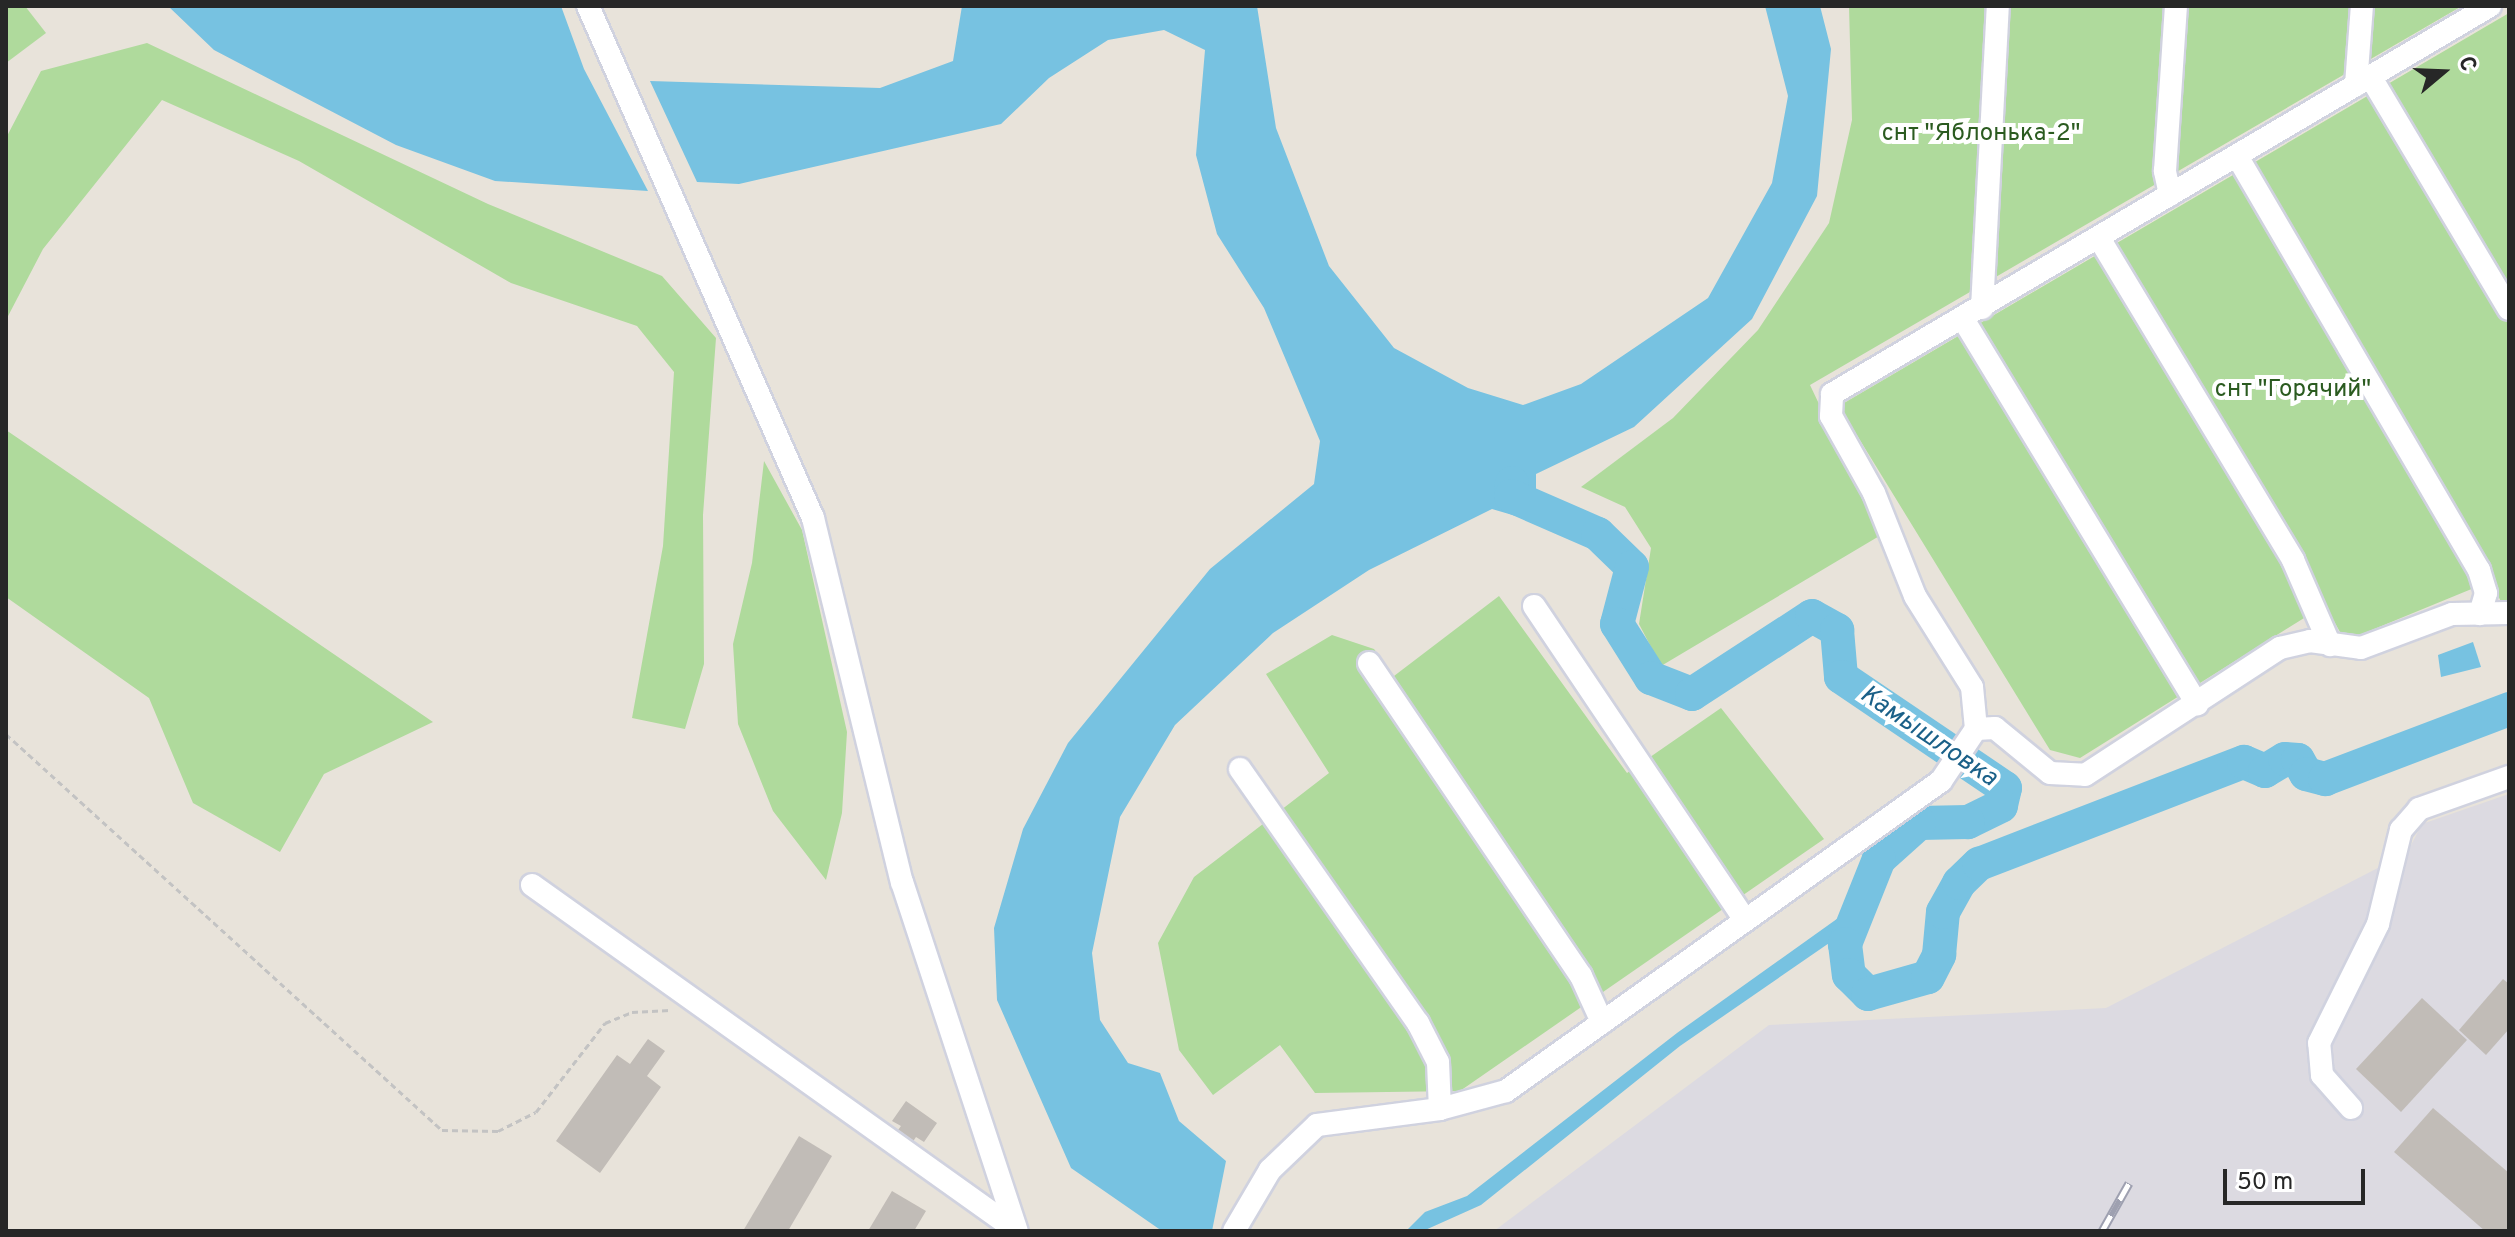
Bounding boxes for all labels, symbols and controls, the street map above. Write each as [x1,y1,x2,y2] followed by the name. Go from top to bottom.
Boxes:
[2403,32,2483,112] north arrow
[2451,53,2481,75] text: С
[1882,121,2080,149] park label: снт "Яблонька-2"
[2215,377,2371,405] park label: снт "Горячий"
[1853,680,2003,794] water label: Камышловка
[2227,1153,2369,1203] scale bar
[2237,1168,2293,1198] text: 50 m

